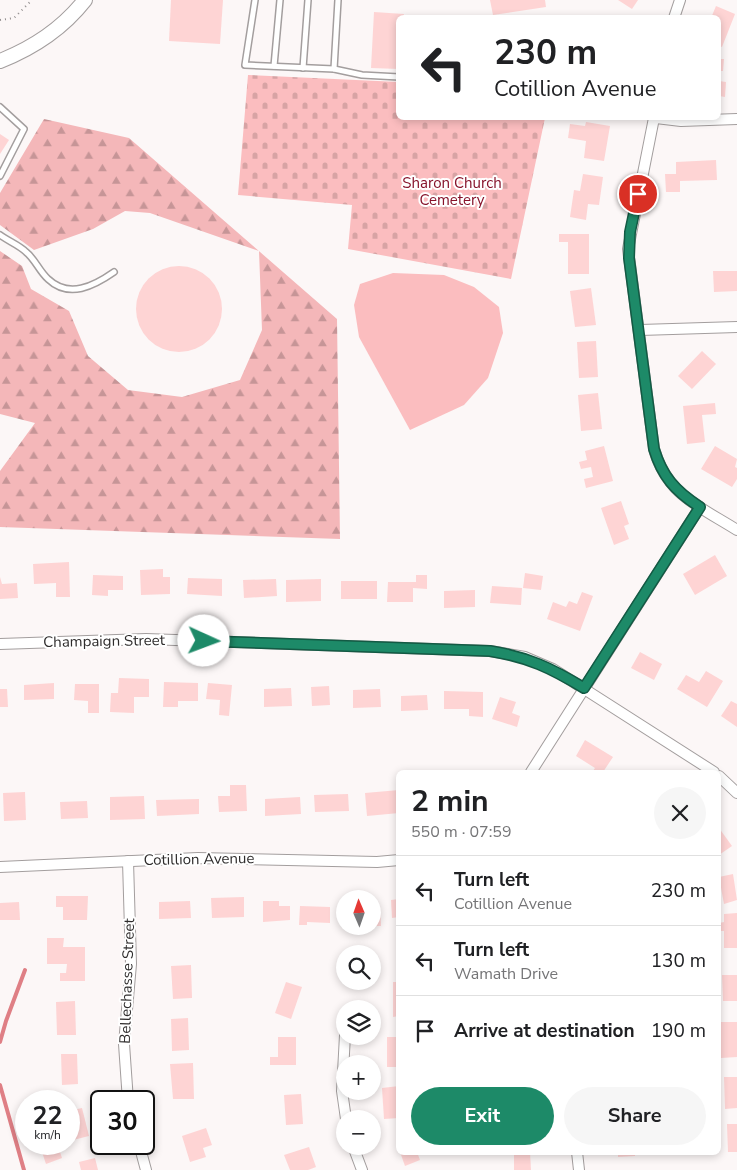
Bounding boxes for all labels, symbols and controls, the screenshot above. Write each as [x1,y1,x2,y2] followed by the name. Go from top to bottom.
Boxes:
[494,29,597,76] text: 230 m
[411,35,476,100] icon: left
[494,74,656,104] text: Cotillion Avenue
[402,173,502,210] park label: Sharon Church Cemetery
[617,173,659,215] pin
[624,180,652,208] icon: arrive
[177,614,229,666] position arrow
[43,630,166,652] street label: Champaign Street
[411,781,489,822] text: 2 min
[654,787,706,839] button: close
[411,821,512,843] text: 550 m · 07:59
[143,848,255,870] street label: Cotillion Avenue
[454,867,529,893] text: Turn left
[411,877,439,905] icon: left
[651,878,706,904] text: 230 m
[336,890,381,935] north arrow
[336,890,381,1155] map controls
[454,893,572,915] text: Cotillion Avenue
[115,917,139,1044] street label: Bellechasse Street
[454,937,529,963] text: Turn left
[336,945,381,990] button: search
[411,947,439,975] icon: left
[651,948,706,974] text: 130 m
[454,963,558,985] text: Wamath Drive
[336,1000,381,1045] button: layers
[411,1017,439,1045] icon: arrive
[454,1018,635,1044] text: Arrive at destination
[651,1018,706,1044] text: 190 m
[336,1055,381,1100] button: +
[411,1087,554,1145] button: Exit
[564,1087,706,1145] button: Share
[90,1090,155,1155] speed limit sign: 30
[32,1099,63,1133] text: 22
[336,1110,381,1155] button: −
[34,1127,61,1143] text: km/h

